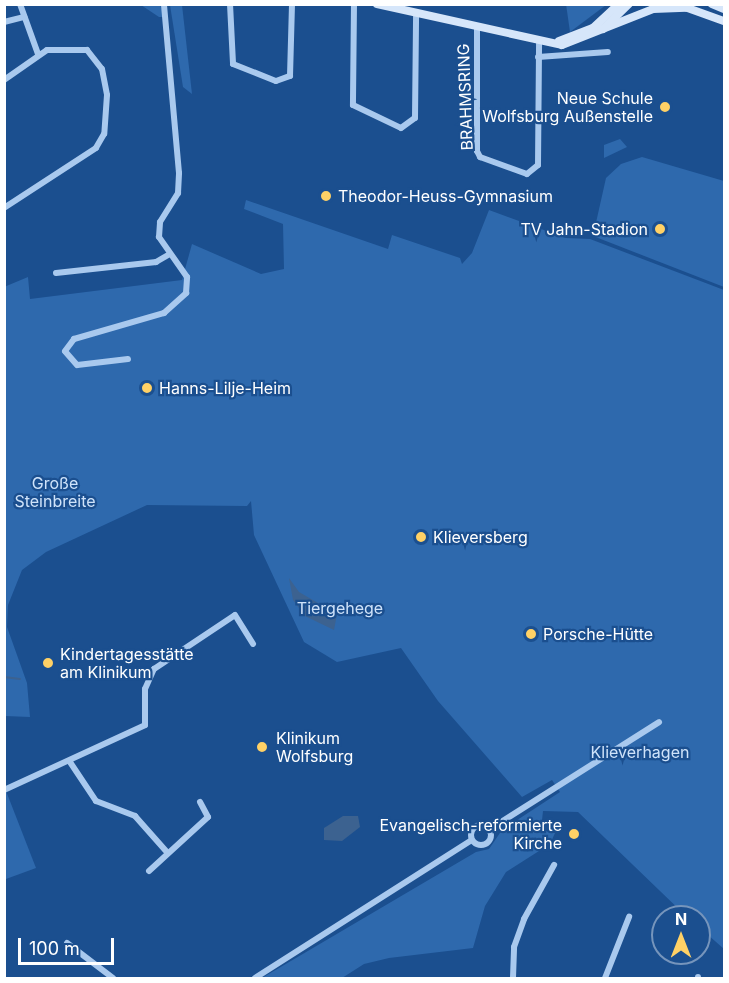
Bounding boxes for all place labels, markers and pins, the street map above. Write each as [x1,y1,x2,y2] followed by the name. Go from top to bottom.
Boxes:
[482,88,653,126] place label: Neue Schule Wolfsburg Außenstelle
[658,100,672,114] marker: Neue Schule Wolfsburg Außenstelle
[338,186,553,206] place label: Theodor-Heuss-Gymnasium
[319,189,333,203] marker: Theodor-Heuss-Gymnasium
[520,219,648,239] place label: TV Jahn-Stadion
[653,222,667,236] marker: TV Jahn-Stadion
[159,378,291,398] place label: Hanns-Lilje-Heim
[140,381,154,395] marker: Hanns-Lilje-Heim
[433,527,528,547] place label: Klieversberg
[414,530,428,544] marker: Klieversberg
[543,624,653,644] place label: Porsche-Hütte
[524,627,538,641] marker: Porsche-Hütte
[60,644,194,682] place label: Kindertagesstätte am Klinikum
[41,656,55,670] marker: Kindertagesstätte am Klinikum
[276,728,353,766] place label: Klinikum Wolfsburg
[253,738,271,756] marker: Klinikum Wolfsburg
[379,815,562,853] place label: Evangelisch-reformierte Kirche
[567,827,581,841] marker: Evangelisch-reformierte Kirche

